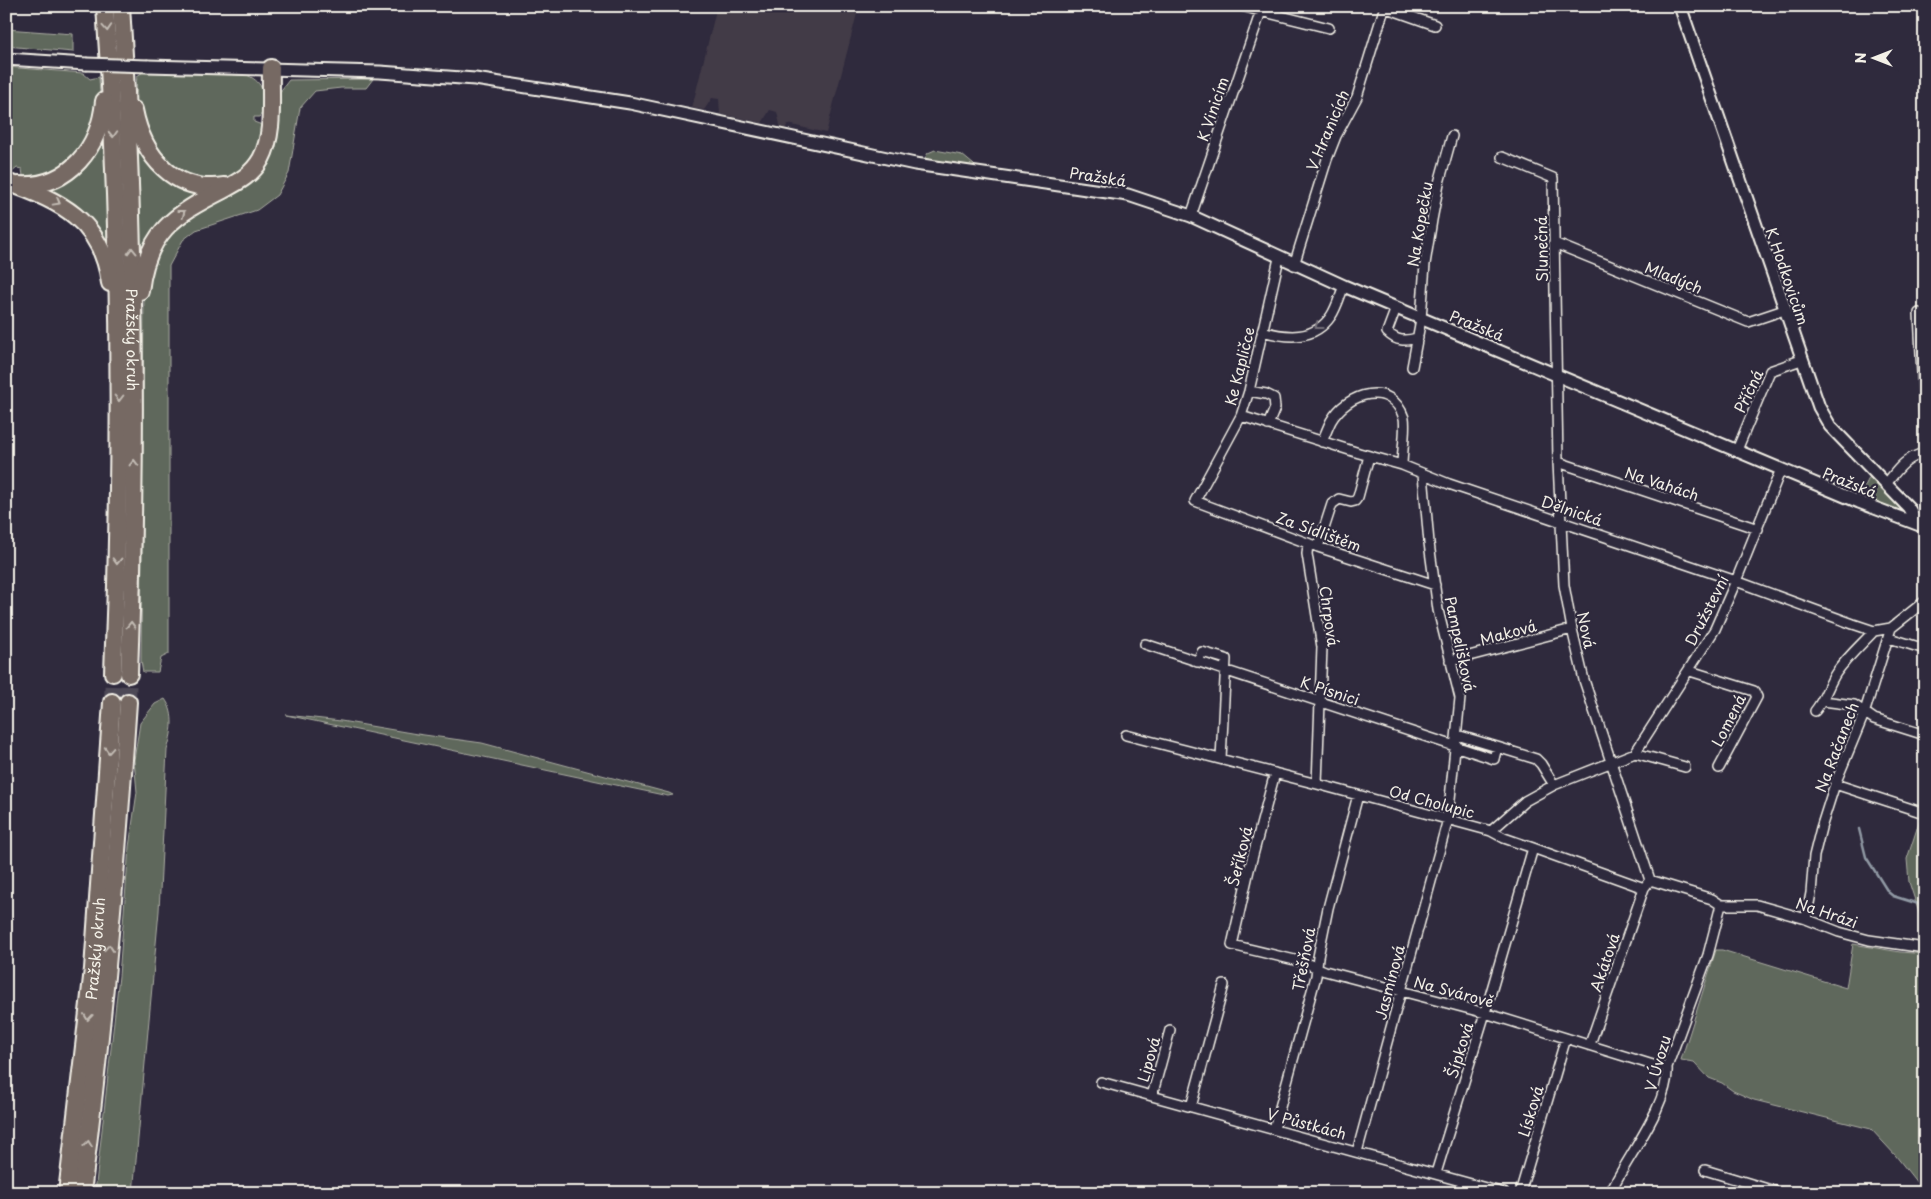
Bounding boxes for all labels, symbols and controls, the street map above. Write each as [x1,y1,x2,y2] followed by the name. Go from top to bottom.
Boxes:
[101,24,112,32] one-way arrow
[1848,32,1898,82] north arrow
[1850,52,1871,64] text: N
[1190,74,1234,144] street label: K Vinicím
[1300,86,1354,174] street label: V Hranicích
[107,130,118,138] one-way arrow
[1068,160,1129,192] street label: Pražská
[1400,180,1438,268] street label: Na Kopečku
[51,196,60,206] one-way arrow
[176,210,185,218] one-way arrow
[1529,215,1553,282] street label: Slunečná
[1761,224,1815,328] street label: K Hodkovicům
[127,247,137,255] one-way arrow
[1642,255,1706,299] street label: Mladých
[121,288,145,391] street label: Pražský okruh
[1446,304,1508,347] street label: Pražská
[1315,321,1324,329] one-way arrow
[1218,324,1260,408] street label: Ke Kapličce
[1728,365,1769,417] street label: Příčná
[114,394,124,402] one-way arrow
[129,459,140,467] one-way arrow
[1622,460,1702,506] street label: Na Vahách
[1819,461,1881,504] street label: Pražská
[1538,489,1606,531] street label: Dělnická
[1273,505,1365,557] street label: Za Sídlištěm
[112,557,123,565] one-way arrow
[1678,570,1734,649] street label: Družstevní
[1314,584,1346,649] street label: Chrpová
[1440,594,1483,695] street label: Pampelišková
[1572,609,1602,651] street label: Nová
[1477,613,1540,651] street label: Maková
[125,621,136,629] one-way arrow
[1297,670,1363,710] street label: K Písnici
[1705,689,1751,750] street label: Lomená
[1808,699,1864,795] street label: Na Račanech
[104,747,115,755] one-way arrow
[1387,779,1477,823] street label: Od Cholupic
[1220,823,1258,889] street label: Šeříková
[1793,891,1861,933] street label: Na Hrázi
[78,897,110,1001] street label: Pražský okruh
[1286,924,1321,993] street label: Třešňová
[1583,929,1625,995] street label: Akátová
[1368,941,1410,1022] street label: Jasmínová
[104,944,115,952] one-way arrow
[1412,969,1497,1013] street label: Na Svárově
[83,1013,94,1021] one-way arrow
[1440,1018,1479,1081] street label: Šípková
[1638,1032,1676,1094] street label: V Úvozu
[1131,1033,1166,1084] street label: Lipová
[1511,1082,1549,1139] street label: Lísková
[1265,1101,1349,1145] street label: V Půstkách
[82,1140,93,1148] one-way arrow

